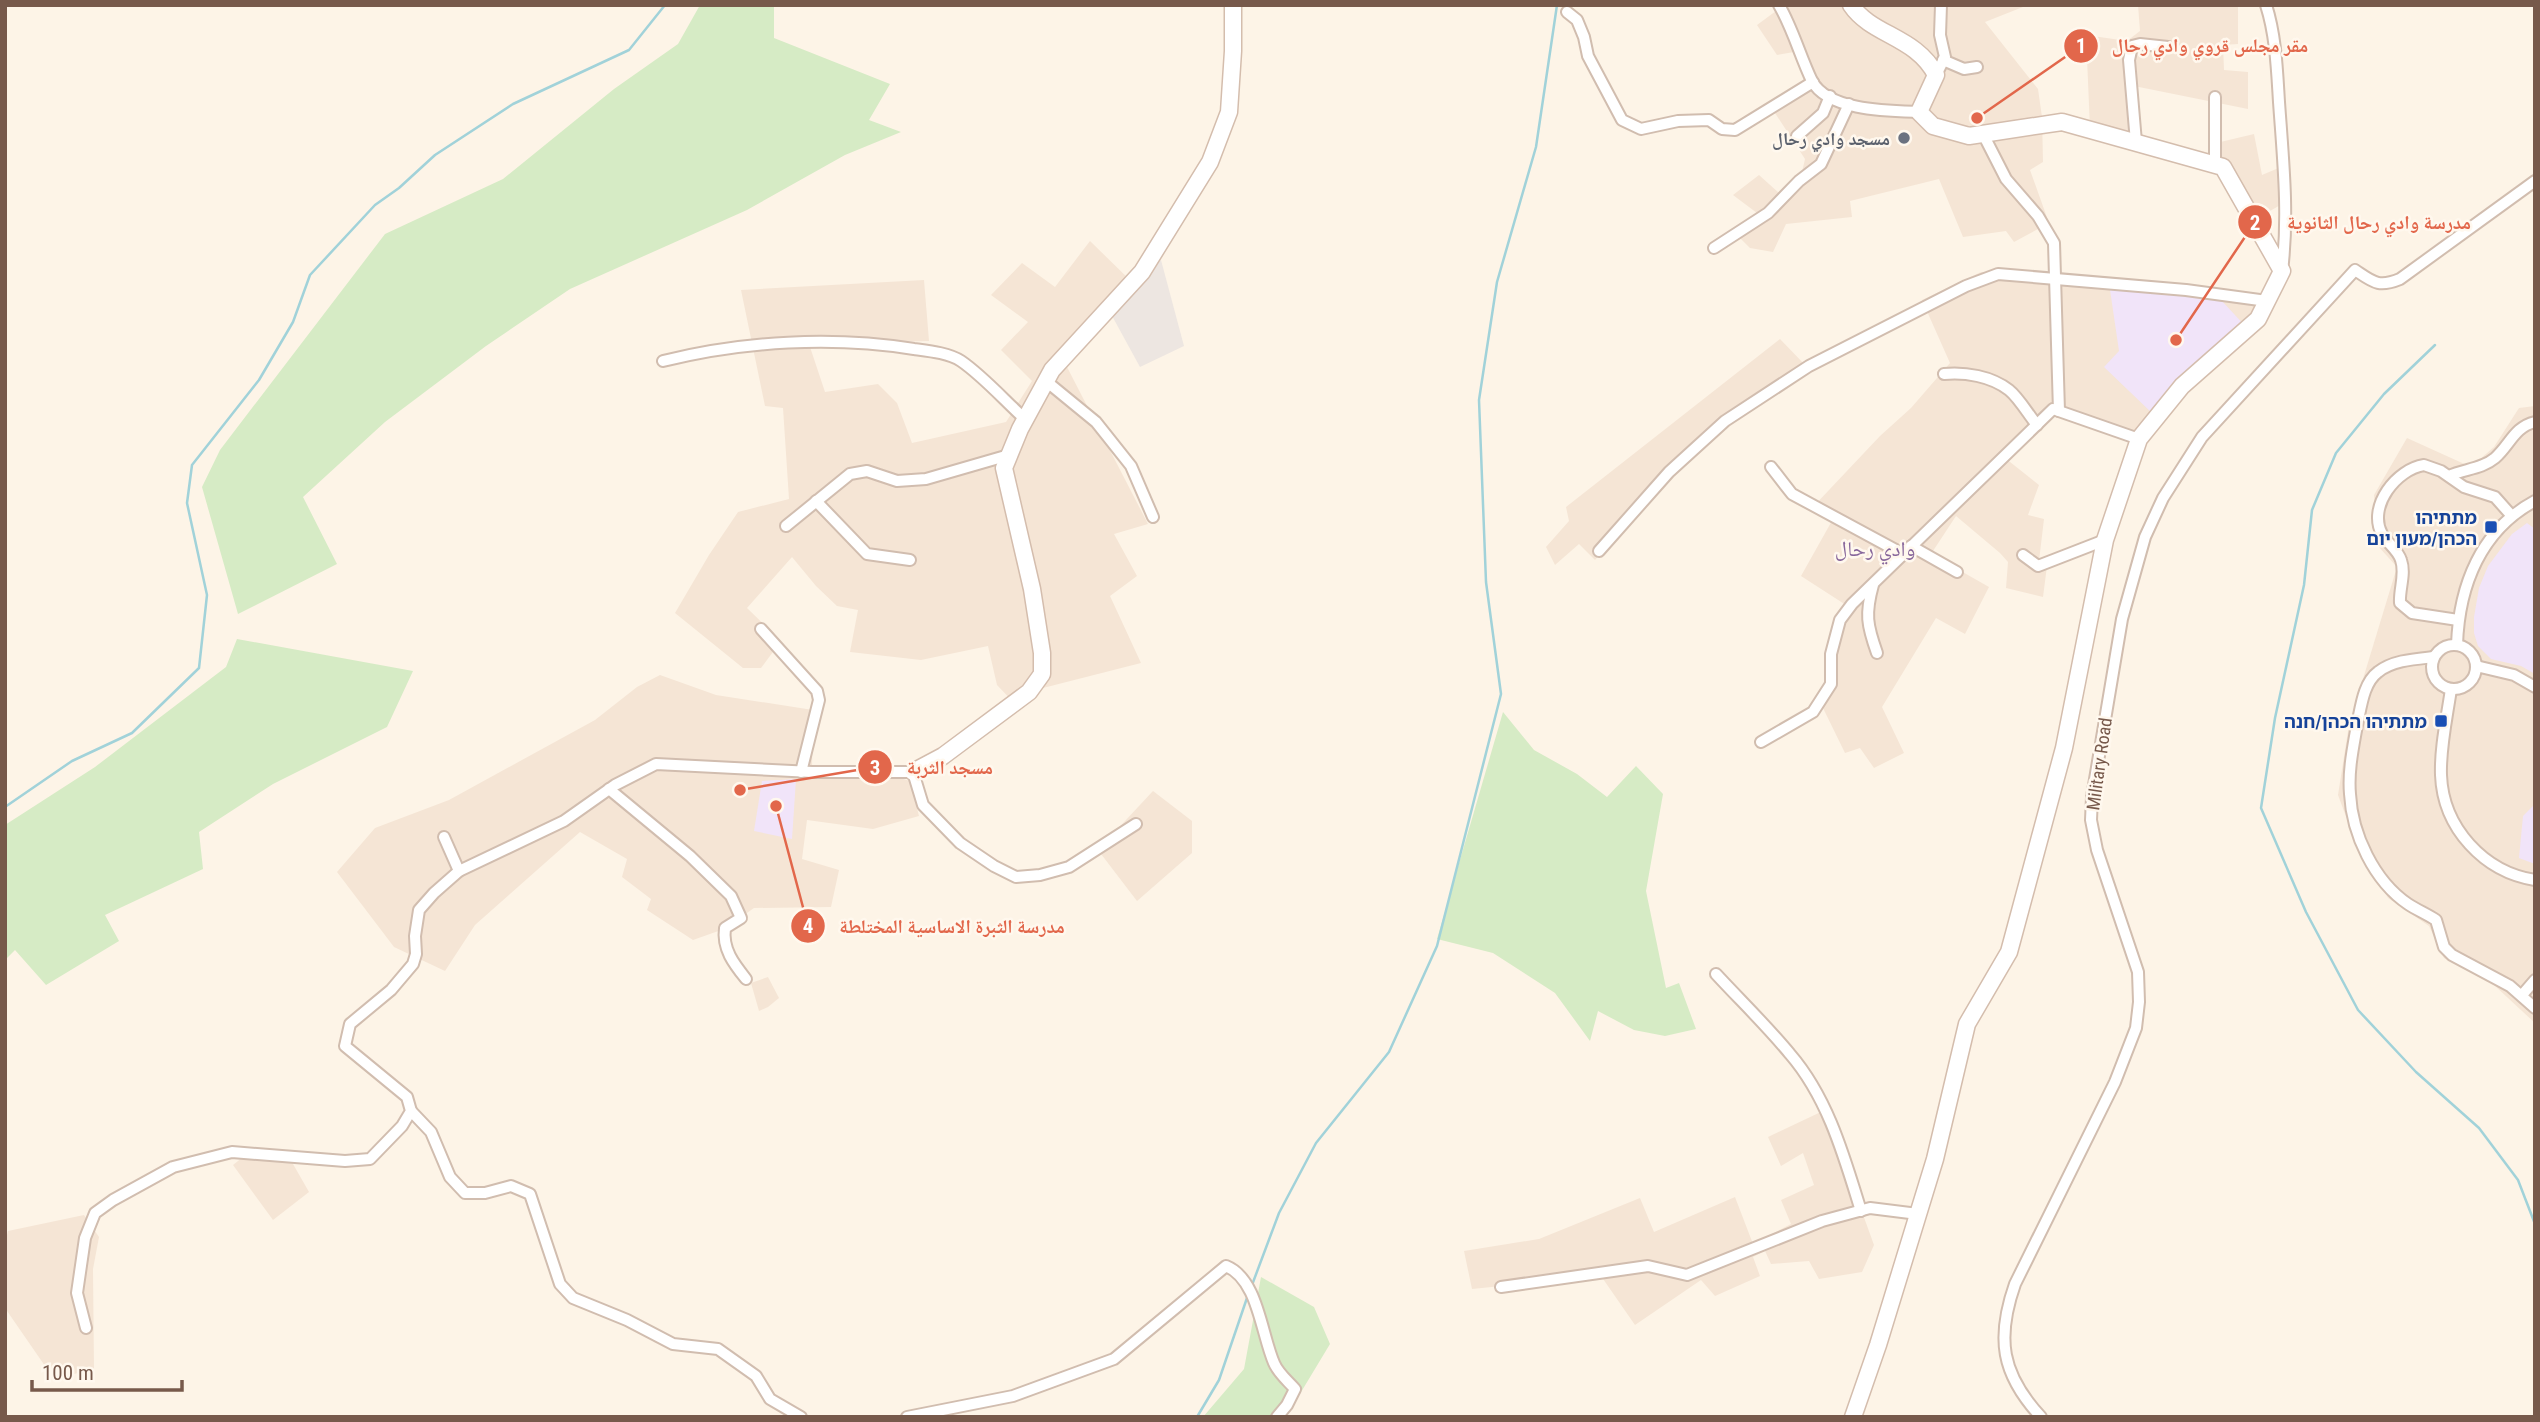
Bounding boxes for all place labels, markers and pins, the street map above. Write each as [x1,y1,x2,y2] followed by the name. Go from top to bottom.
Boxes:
[2063,26,2323,66] callout: مقر مجلس قروي وادي رحال
[1772,128,1890,153] place label: مسجد وادي رحال
[1896,130,1912,146] marker: مسجد وادي رحال
[2238,202,2485,242] callout: مدرسة وادي رحال الثانوية
[2366,507,2477,549] place label: מתתיהו הכהן/מעון יום
[2483,519,2499,535] marker: מתתיהו הכהן/מעון יום
[2284,711,2427,732] place label: מתתיהו הכהן/חנה
[2433,713,2449,729] marker: מתתיהו הכהן/חנה
[857,747,1007,787] callout: مسجد الثربة
[790,906,1079,946] callout: مدرسة الثبرة الاساسية المختلطة

